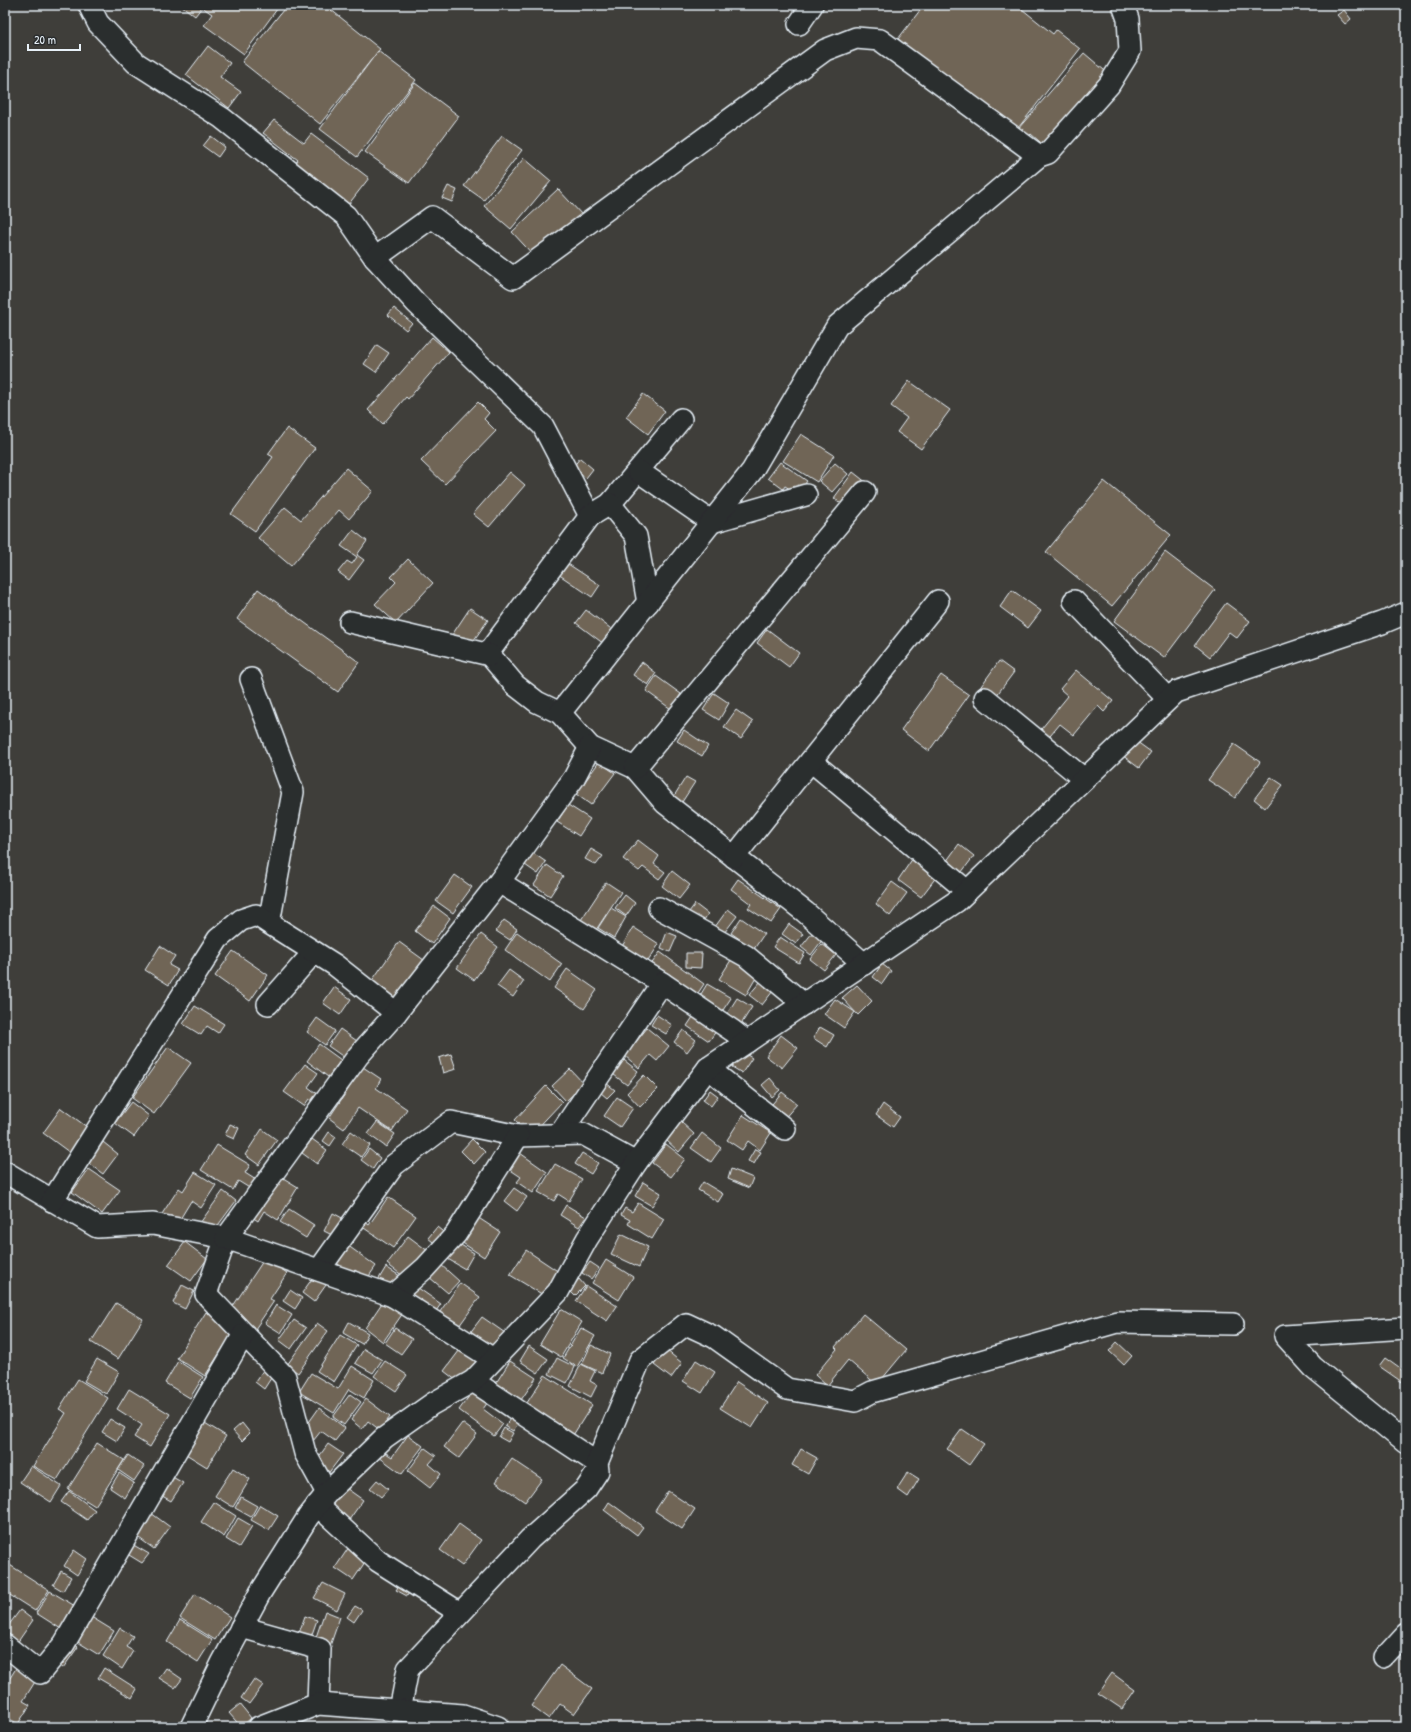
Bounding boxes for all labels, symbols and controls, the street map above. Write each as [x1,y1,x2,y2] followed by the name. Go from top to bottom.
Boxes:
[28,26,80,52] scale bar
[34,31,56,48] text: 20 m

